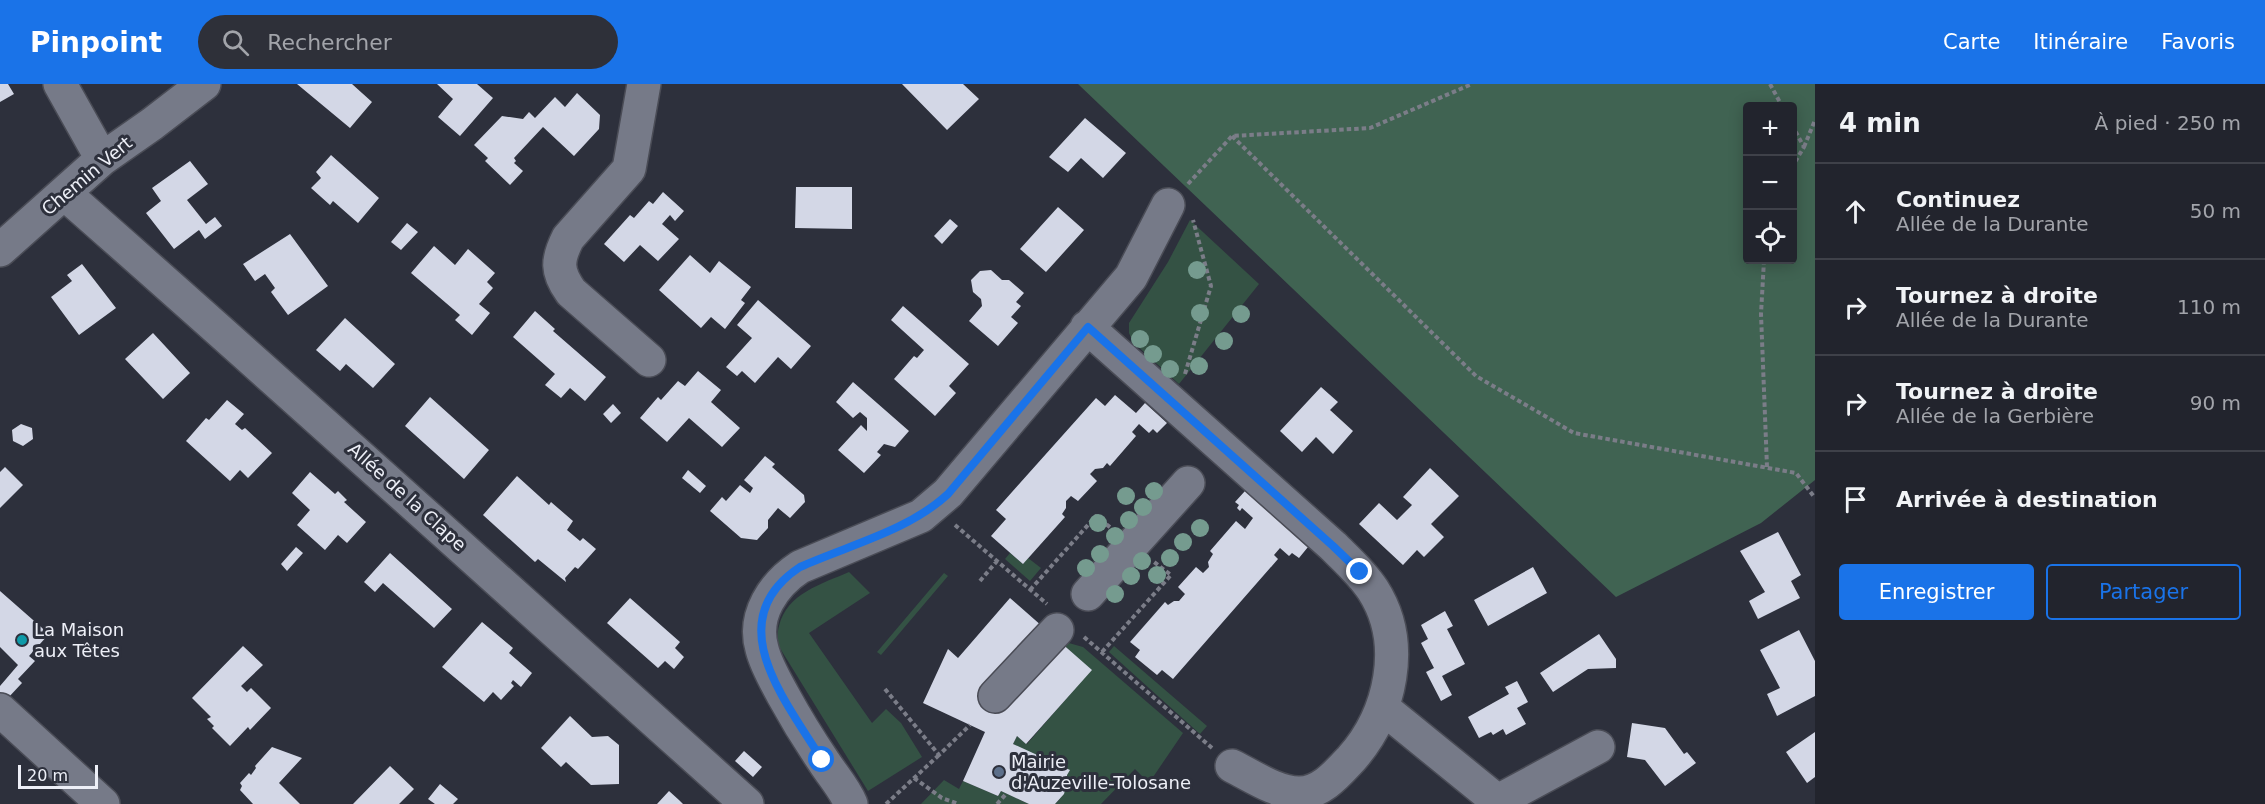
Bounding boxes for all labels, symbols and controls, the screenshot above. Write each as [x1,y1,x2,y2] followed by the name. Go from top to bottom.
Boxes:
[198,15,618,69] search box
[30,26,162,59] text: Pinpoint
[219,26,252,59] icon: search
[267,30,392,55] text: Rechercher
[1943,30,2000,54] text: Carte
[2033,30,2128,54] text: Itinéraire
[2161,30,2235,54] text: Favoris
[1743,102,1797,264] map controls
[1743,102,1797,156] button: +
[1839,108,1921,138] text: 4 min
[2095,111,2241,135] text: À pied · 250 m
[37,132,136,219] street label: Chemin Vert
[1743,156,1797,210] button: −
[1896,187,2020,212] text: Continuez
[1839,195,1872,228] icon: ahead
[2190,199,2241,223] text: 50 m
[1743,210,1797,264] button: locate
[1896,212,2089,236] text: Allée de la Durante
[1896,283,2098,308] text: Tournez à droite
[1839,291,1872,324] icon: right
[2177,295,2241,319] text: 110 m
[1896,308,2089,332] text: Allée de la Durante
[1896,379,2098,404] text: Tournez à droite
[1839,387,1872,420] icon: right
[2190,391,2241,415] text: 90 m
[1896,404,2094,428] text: Allée de la Gerbière
[344,438,471,555] street label: Allée de la Clape
[1839,483,1872,516] icon: arrive
[1896,487,2158,512] text: Arrivée à destination
[1346,558,1372,584] route end
[1839,564,2034,620] button: Enregistrer
[2046,564,2241,620] button: Partager
[34,619,124,661] place label: La Maison aux Têtes
[15,633,29,647] marker: La Maison aux Têtes
[808,746,834,772] route start
[1011,751,1191,793] place label: Mairie d'Auzeville-Tolosane
[18,762,98,790] scale bar
[992,765,1006,779] marker: Mairie d'Auzeville-Tolosane
[27,766,68,785] text: 20 m

